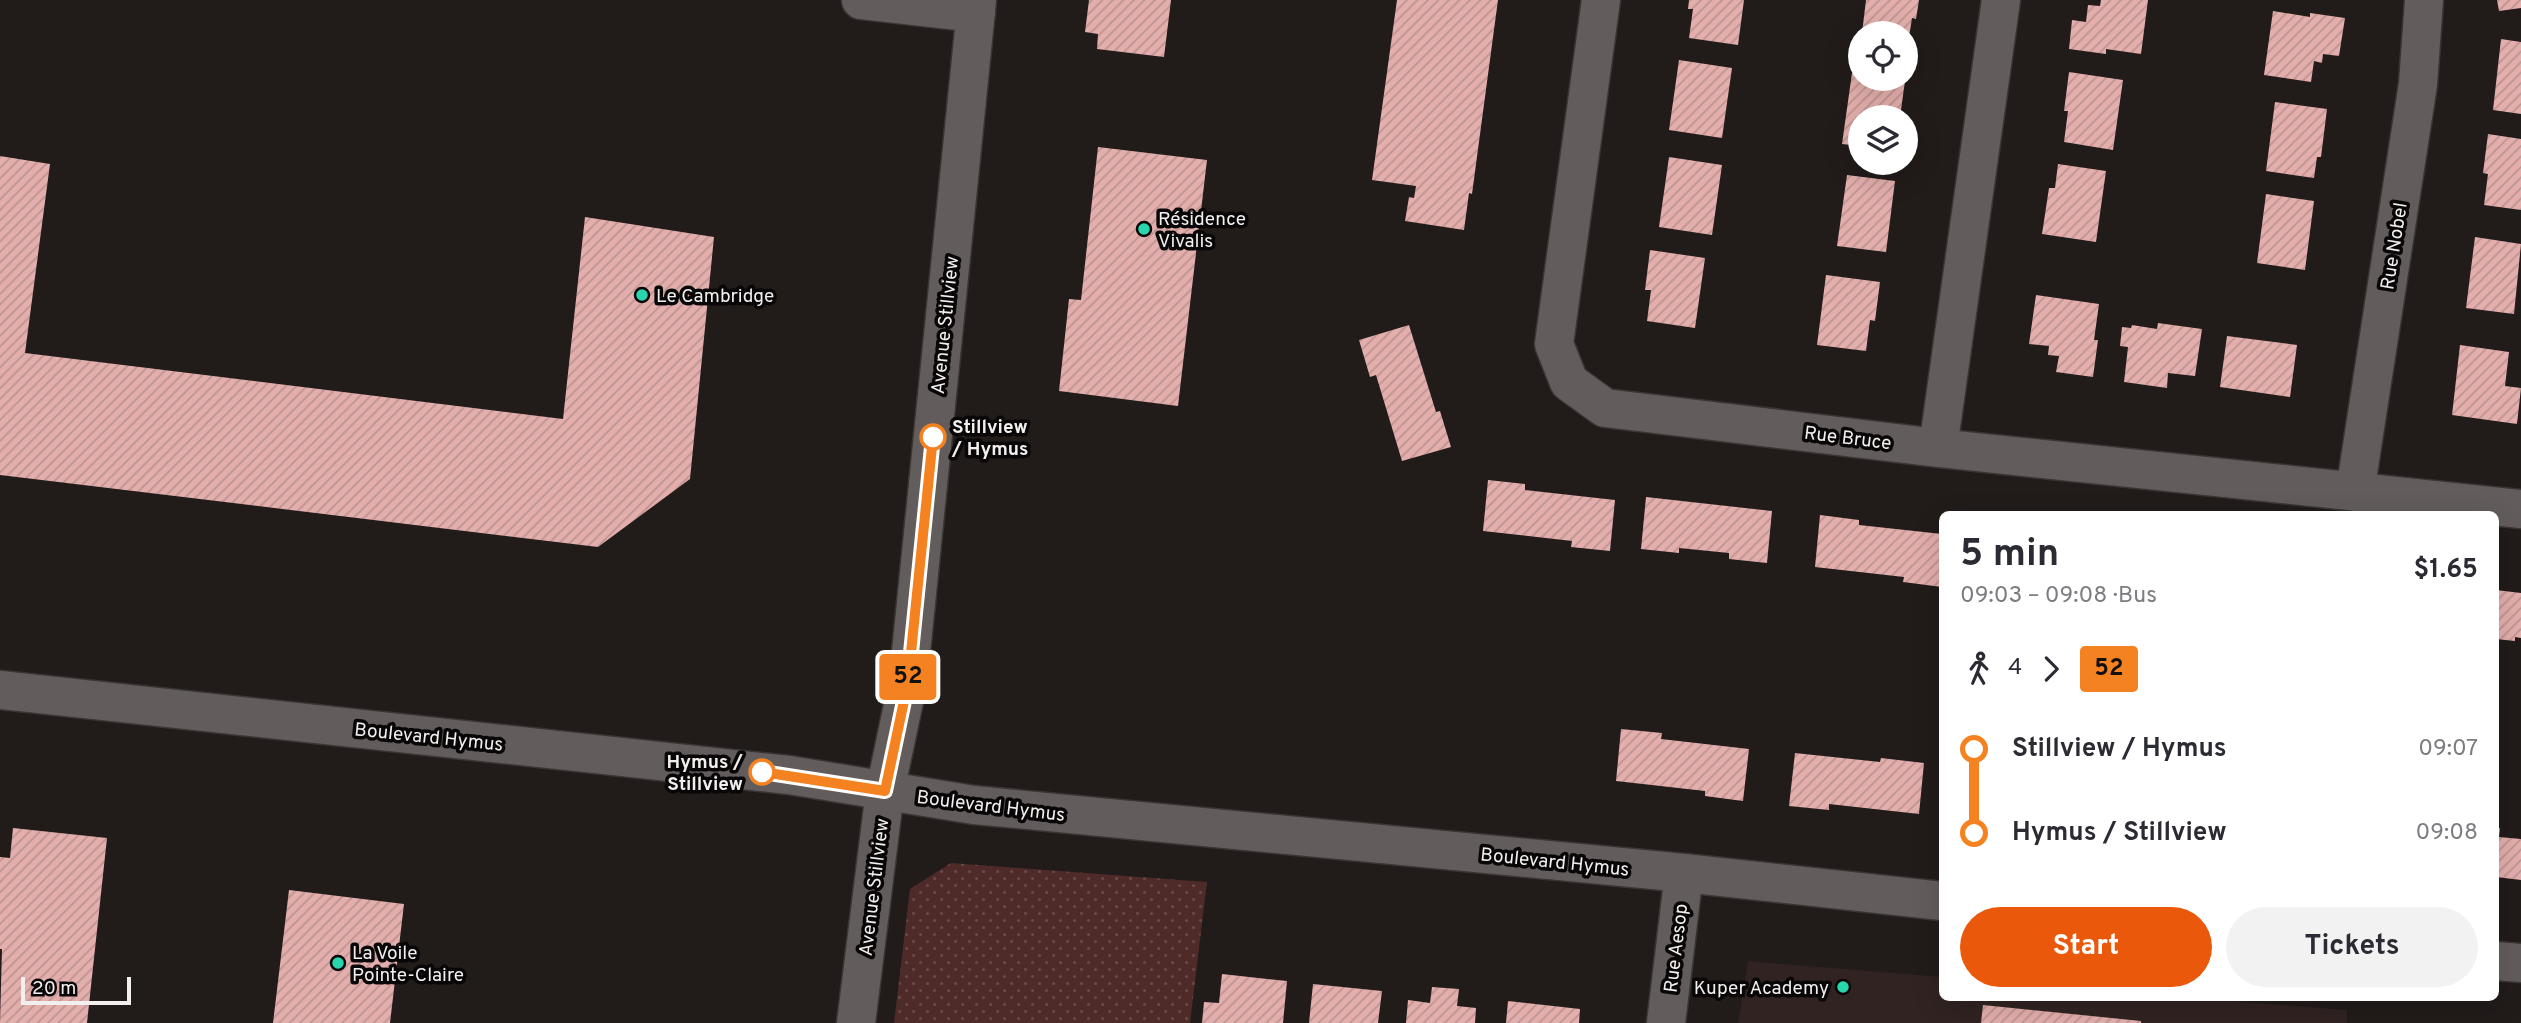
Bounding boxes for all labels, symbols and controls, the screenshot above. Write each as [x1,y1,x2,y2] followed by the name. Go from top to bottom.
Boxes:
[1848,21,1918,175] map controls
[1848,21,1918,91] button: locate
[1848,105,1918,175] button: layers
[2376,201,2414,292] street label: Rue Nobel
[1158,208,1246,254] place label: Résidence Vivalis
[1136,221,1152,237] marker: Résidence Vivalis
[927,255,965,396] street label: Avenue Stillview
[656,285,774,309] place label: Le Cambridge
[634,287,650,303] marker: Le Cambridge
[951,416,1028,462] place label: Stillview / Hymus
[1803,422,1893,456] street label: Rue Bruce
[920,424,946,450] marker: Stillview / Hymus
[1960,531,2059,580] text: 5 min
[2414,554,2478,587] text: $1.65
[1960,582,2157,611] text: 09:03 – 09:08 · Bus
[1960,650,1998,688] icon: walk
[2032,650,2070,688] icon: forward
[876,654,940,700] line badge: 52
[2008,654,2022,683] text: 4
[2094,654,2124,684] text: 52
[893,662,923,692] text: 52
[353,718,504,758] street label: Boulevard Hymus
[2012,733,2227,766] text: Stillview / Hymus
[2418,735,2478,764] text: 09:07
[667,751,743,797] place label: Hymus / Stillview
[749,759,775,785] marker: Hymus / Stillview
[915,786,1066,828] street label: Boulevard Hymus
[855,817,895,958] street label: Avenue Stillview
[2012,817,2227,850] text: Hymus / Stillview
[2416,819,2478,848] text: 09:08
[1479,843,1630,883] street label: Boulevard Hymus
[1660,902,1694,994] street label: Rue Aesop
[1960,907,2212,987] button: Start
[2226,907,2478,987] button: Tickets
[352,942,464,988] place label: La Voile Pointe-Claire
[330,955,346,971] marker: La Voile Pointe-Claire
[21,974,131,1006] scale bar
[32,977,76,1001] text: 20 m
[1694,977,1829,1001] place label: Kuper Academy
[1835,979,1851,995] marker: Kuper Academy

